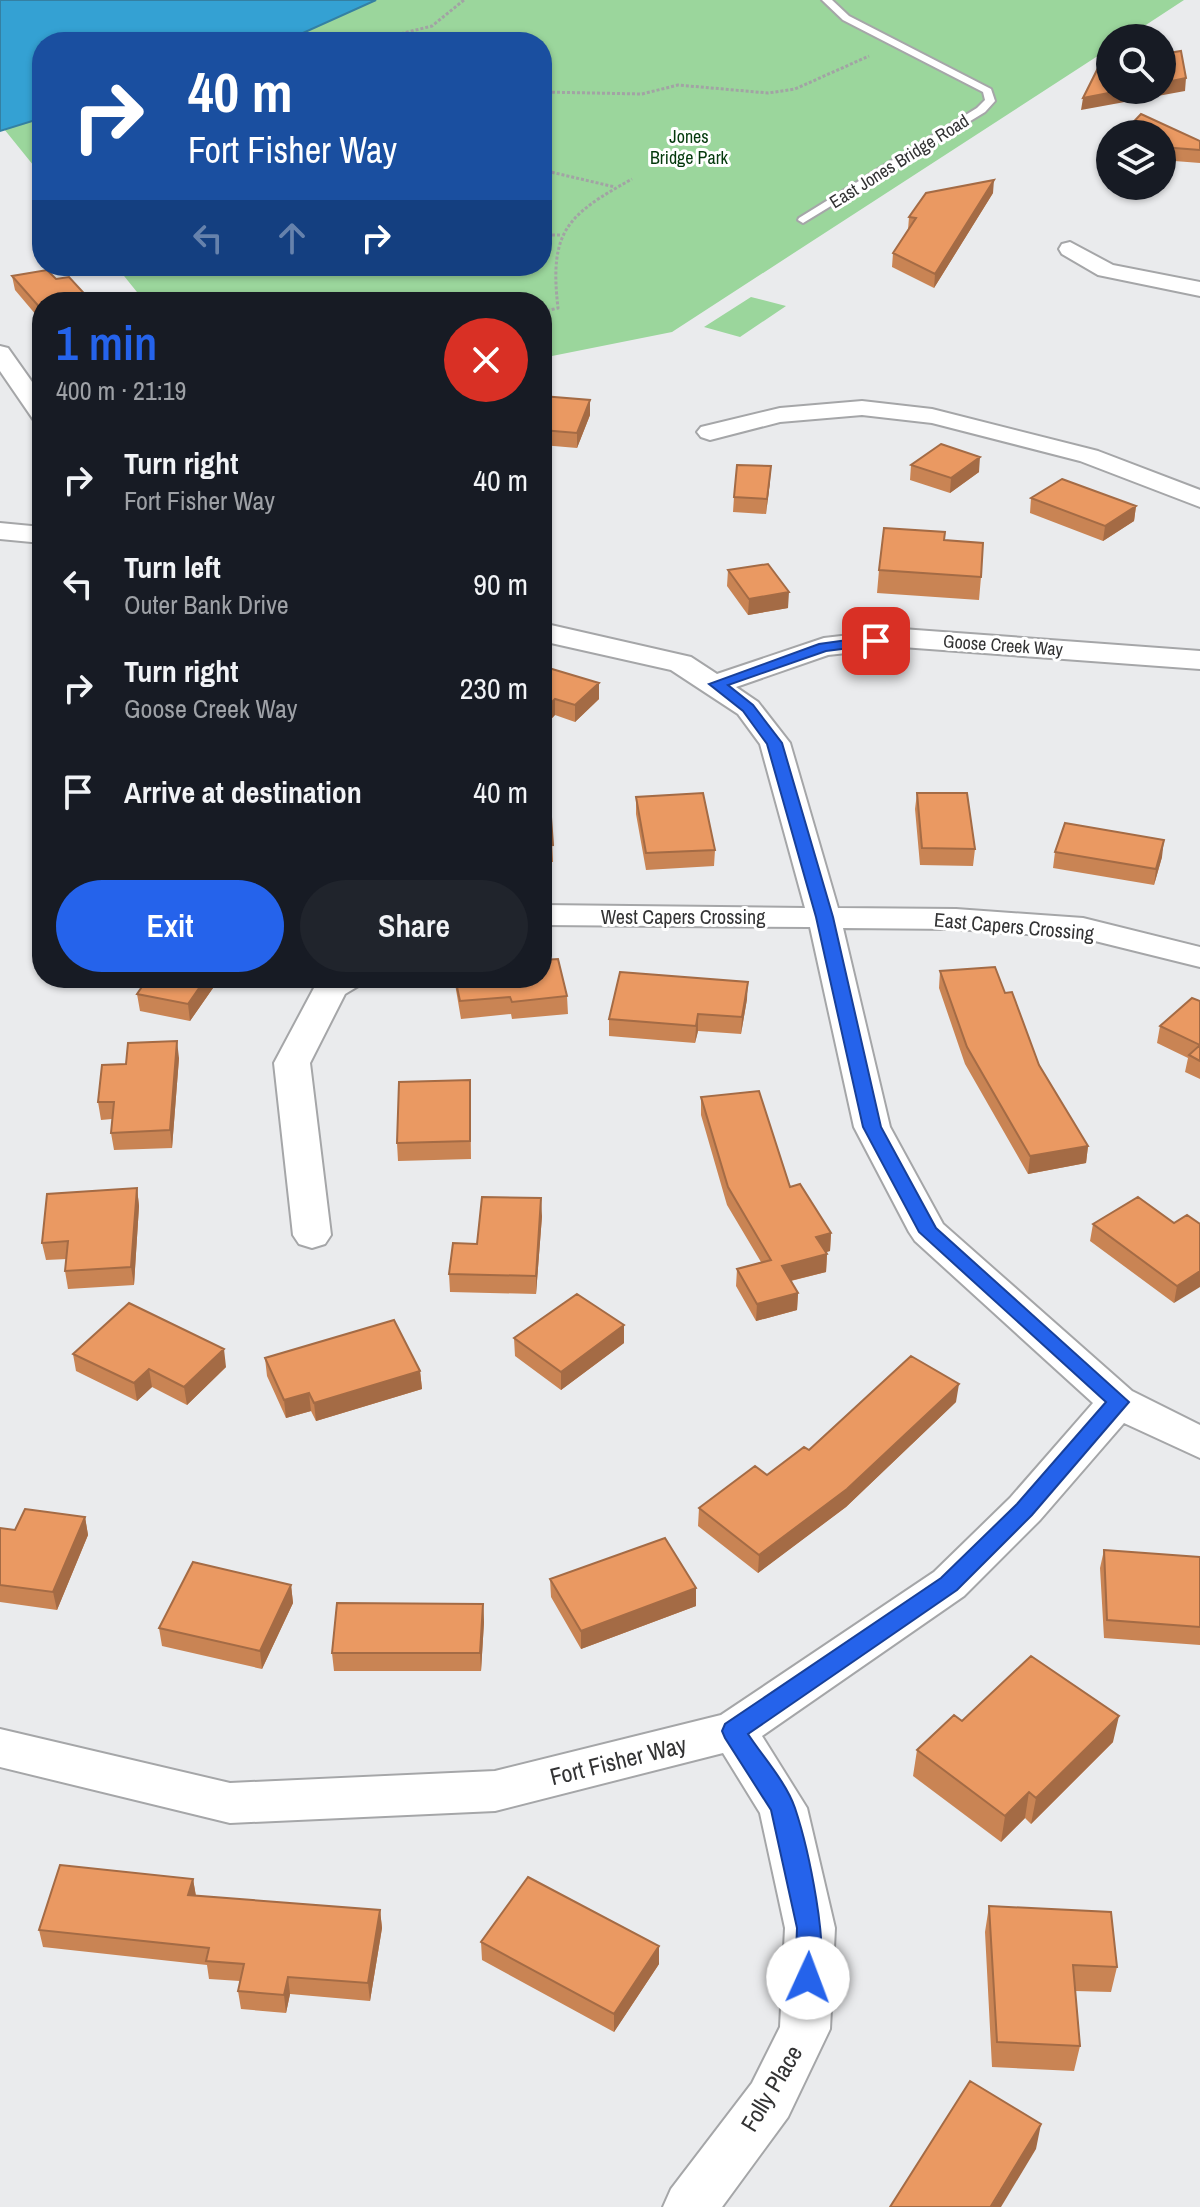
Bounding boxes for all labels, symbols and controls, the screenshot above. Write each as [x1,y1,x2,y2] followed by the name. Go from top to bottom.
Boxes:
[1096,24,1176,200] map controls
[1096,24,1176,104] button: search
[188,54,293,129] text: 40 m
[56,64,160,168] icon: right
[825,108,973,214] street label: East Jones Bridge Road
[1096,120,1176,200] button: layers
[650,124,729,170] park label: Jones Bridge Park
[188,126,397,174] text: Fort Fisher Way
[186,216,230,260] icon: left
[270,216,314,260] icon: ahead
[354,216,398,260] icon: right
[56,310,157,375] text: 1 min
[444,318,528,402] button: close
[56,373,186,408] text: 400 m · 21:19
[124,443,238,483] text: Turn right
[56,458,100,502] icon: right
[473,460,528,500] text: 40 m
[124,483,275,518] text: Fort Fisher Way
[124,547,221,587] text: Turn left
[56,562,100,606] icon: left
[473,564,528,604] text: 90 m
[124,587,289,622] text: Outer Bank Drive
[842,607,910,675] pin
[854,619,898,663] icon: arrive
[942,628,1064,662] street label: Goose Creek Way
[124,651,238,691] text: Turn right
[56,666,100,710] icon: right
[460,668,528,708] text: 230 m
[124,691,297,726] text: Goose Creek Way
[56,770,100,814] icon: arrive
[124,772,362,812] text: Arrive at destination
[473,772,528,812] text: 40 m
[56,880,284,972] button: Exit
[300,880,528,972] button: Share
[601,903,765,930] street label: West Capers Crossing
[933,906,1095,946] street label: East Capers Crossing
[546,1728,690,1792] street label: Fort Fisher Way
[766,1936,850,2020] position arrow
[733,2039,809,2137] street label: Folly Place

